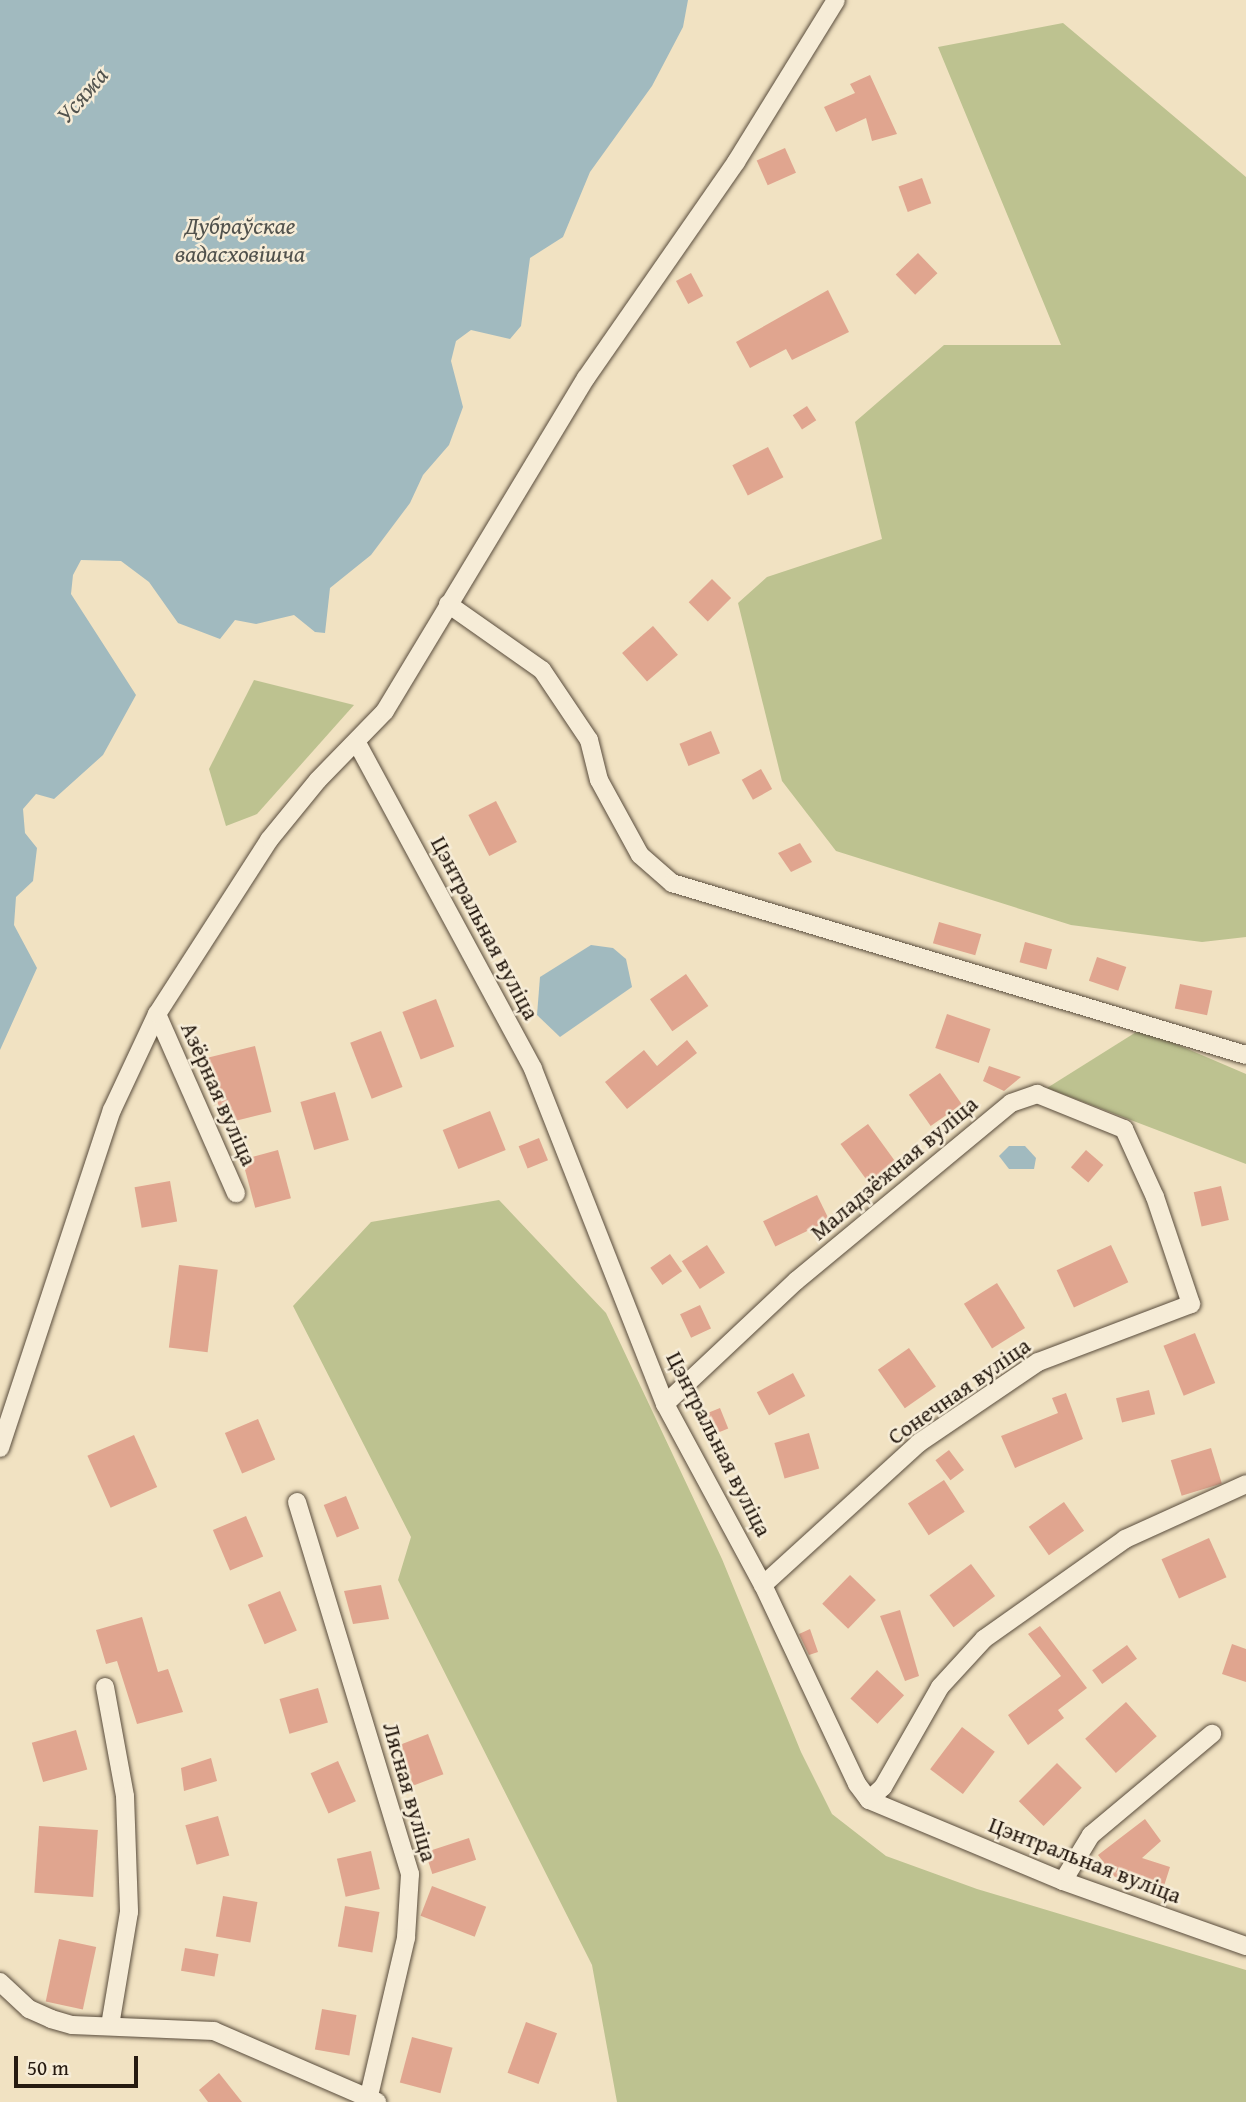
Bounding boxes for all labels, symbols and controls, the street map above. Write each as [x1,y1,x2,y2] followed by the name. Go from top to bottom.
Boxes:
[50,61,114,129] water label: Усяжа
[175,212,305,268] water label: Дубраўскае вадасховішча
[425,831,545,1025] street label: Цэнтральная вуліца
[175,1018,263,1170] street label: Азёрная вуліца
[805,1090,983,1246] street label: Маладзёжная вуліца
[882,1332,1036,1450] street label: Сонечная вуліца
[660,1347,778,1541] street label: Цэнтральная вуліца
[377,1719,443,1865] street label: Лясная вуліца
[985,1811,1185,1909] street label: Цэнтральная вуліца
[18,2042,142,2086] scale bar
[27,2052,69,2083] text: 50 m

